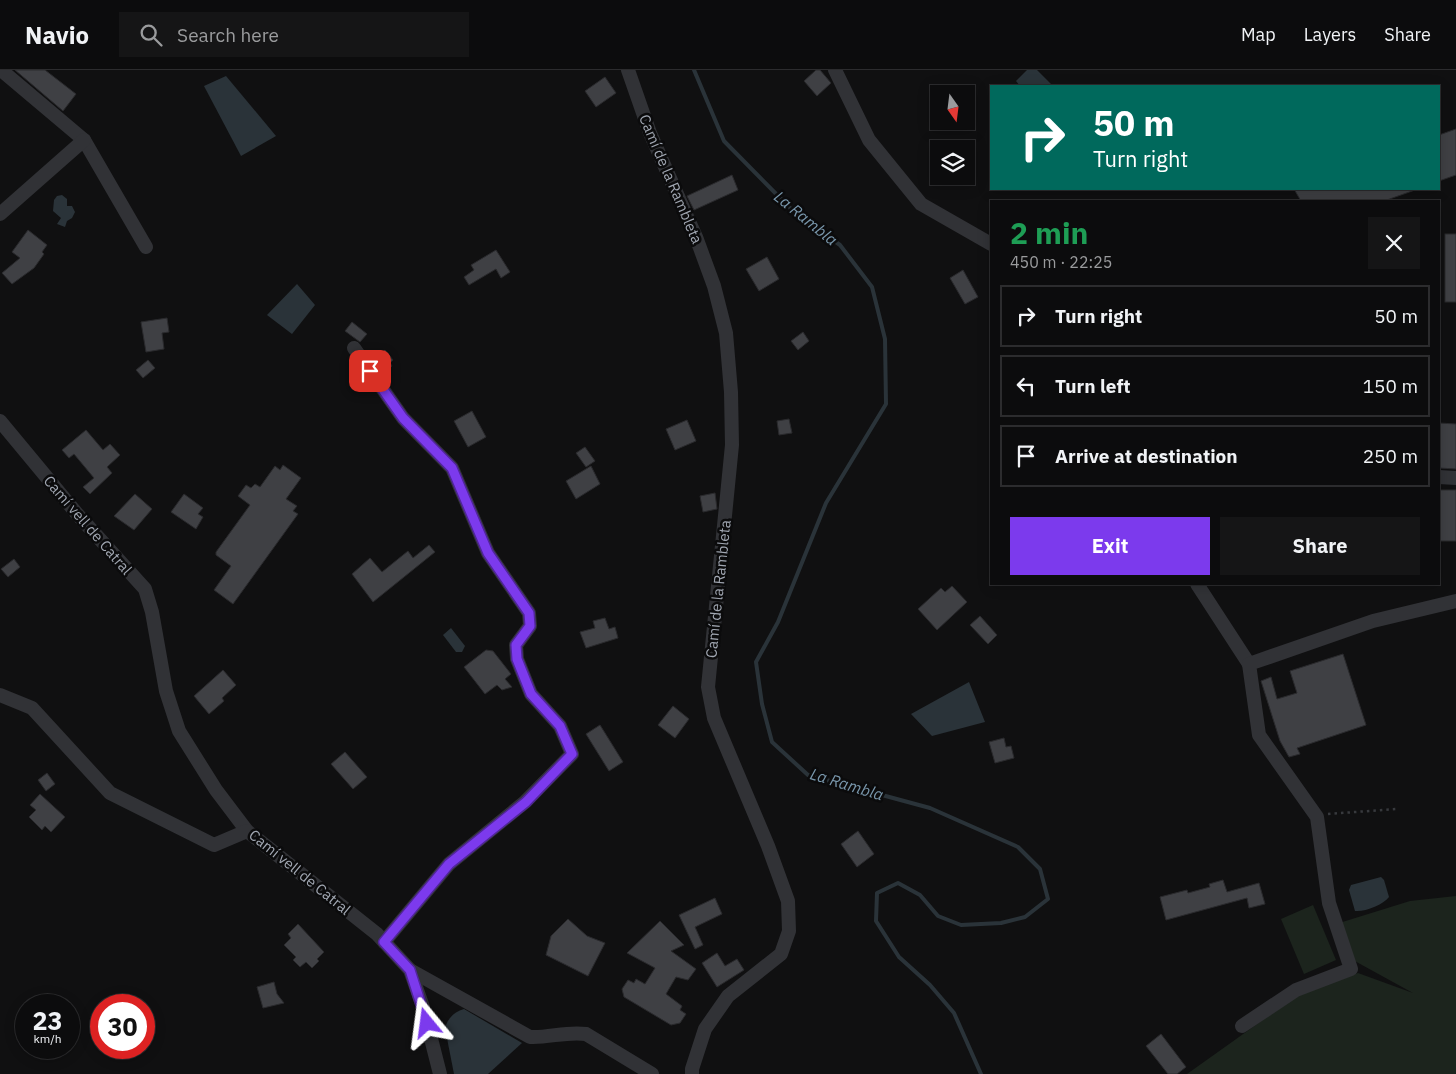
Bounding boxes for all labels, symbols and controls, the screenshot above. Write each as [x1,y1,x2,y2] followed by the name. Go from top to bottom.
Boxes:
[119,12,469,57] search box
[25,19,89,51] text: Navio
[137,21,165,49] icon: search
[177,23,279,47] text: Search here
[1241,23,1276,46] text: Map
[1304,23,1356,46] text: Layers
[1384,23,1431,46] text: Share
[930,85,975,130] north arrow
[930,85,975,185] map controls
[1093,100,1175,146] text: 50 m
[1010,105,1075,170] icon: right
[635,111,707,247] street label: Camí de la Rambleta
[930,140,975,185] button: layers
[1093,144,1188,173] text: Turn right
[770,186,842,250] water label: La Rambla
[1010,213,1088,252] text: 2 min
[1368,217,1420,269] button: close
[1010,252,1112,272] text: 450 m · 22:25
[1012,302,1040,330] icon: right
[1055,304,1142,328] text: Turn right
[1374,304,1418,328] text: 50 m
[349,350,391,392] pin
[356,357,384,385] icon: arrive
[1012,372,1040,400] icon: left
[1055,374,1131,398] text: Turn left
[1363,374,1418,398] text: 150 m
[1012,442,1040,470] icon: arrive
[1055,444,1238,468] text: Arrive at destination
[1363,444,1418,468] text: 250 m
[40,471,136,579] street label: Camí vell de Catral
[1010,517,1210,575] button: Exit
[1220,517,1420,575] button: Share
[701,519,735,659] street label: Camí de la Rambleta
[808,763,886,805] water label: La Rambla
[245,825,355,919] street label: Camí vell de Catral
[90,994,155,1059] speed limit sign: 30
[400,996,452,1048] position arrow
[32,1004,63,1037] text: 23
[33,1031,62,1046] text: km/h

